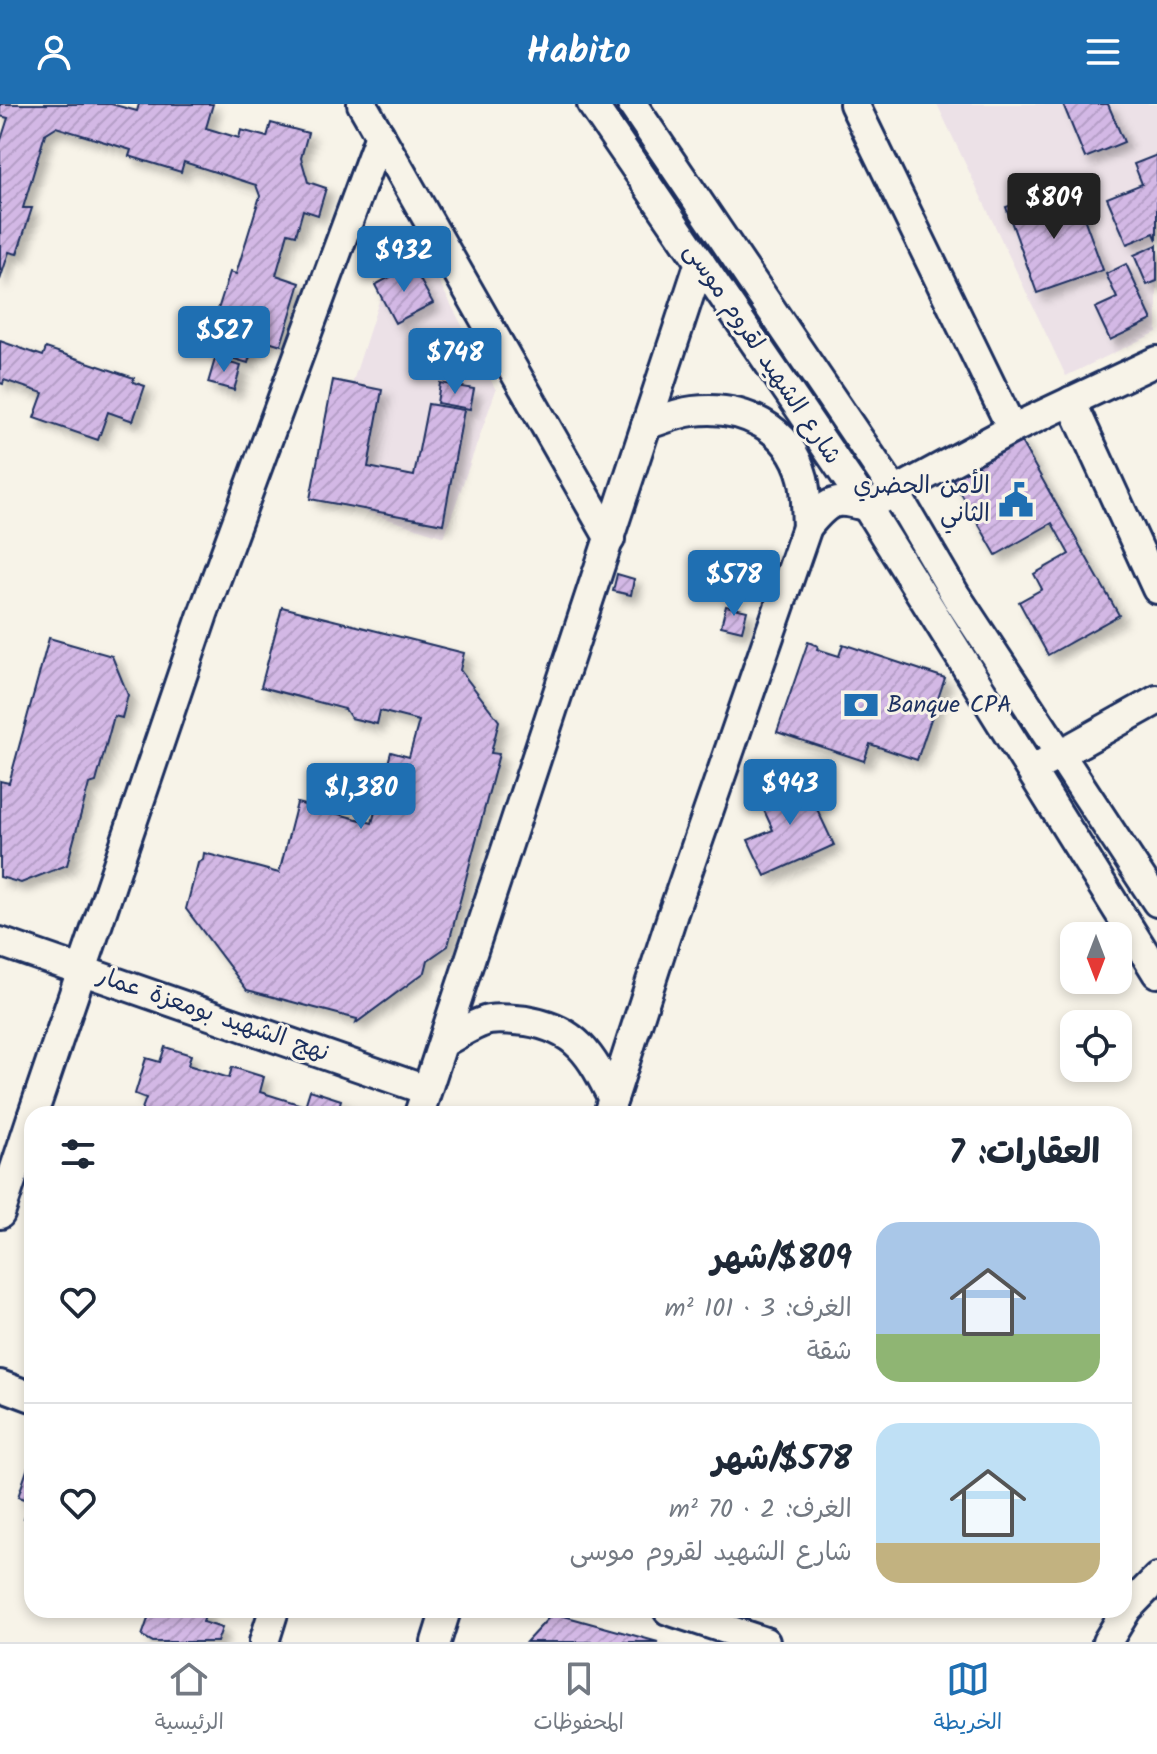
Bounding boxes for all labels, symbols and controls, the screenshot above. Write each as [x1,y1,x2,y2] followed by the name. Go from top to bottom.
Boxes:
[526,24,631,81] text: Habito
[32,30,76,74] icon: person
[1081,30,1125,74] icon: menu
[1007,173,1101,241] pin: $809
[1025,178,1083,220] text: $809
[357,226,451,294] pin: $932
[375,231,433,273] text: $932
[673,235,851,473] street label: شارع الشهيد لقروم موسى
[177,306,271,374] pin: $527
[196,311,252,353] text: $527
[408,328,502,396] pin: $748
[426,333,484,375] text: $748
[853,467,990,534] place label: الأمن الحضري الثاني
[997,481,1035,519] public building icon: الأمن الحضري الثاني
[687,550,781,618] pin: $578
[706,555,762,597] text: $578
[842,686,880,724] bank icon: Banque CPA
[887,686,1012,725] place label: Banque CPA
[743,759,837,827] pin: $943
[296,763,426,831] pin: $1,380
[762,764,818,806] text: $943
[325,768,397,810] text: $1,380
[1060,922,1132,994] north arrow
[1060,922,1132,1082] map controls
[91,957,334,1073] street label: نهج الشهيد بومعزة عمار
[1060,1010,1132,1082] button: locate
[949,1127,1100,1181] text: العقارات: 7
[56,1132,100,1176] icon: filters
[711,1232,852,1286] text: $809/شهر
[940,1254,1036,1350] icon: home
[56,1280,100,1324] icon: heart
[665,1288,852,1330] text: الغرف: 3 · 101 m²
[807,1331,852,1373] text: شقة
[712,1433,852,1487] text: $578/شهر
[940,1455,1036,1551] icon: home
[56,1481,100,1525] icon: heart
[669,1489,852,1531] text: الغرف: 2 · 70 m²
[570,1532,852,1574] text: شارع الشهيد لقروم موسى
[155,1657,224,1741] tab: الرئيسية
[533,1657,624,1741] tab: المحفوظات
[934,1657,1002,1741] tab: الخريطة

